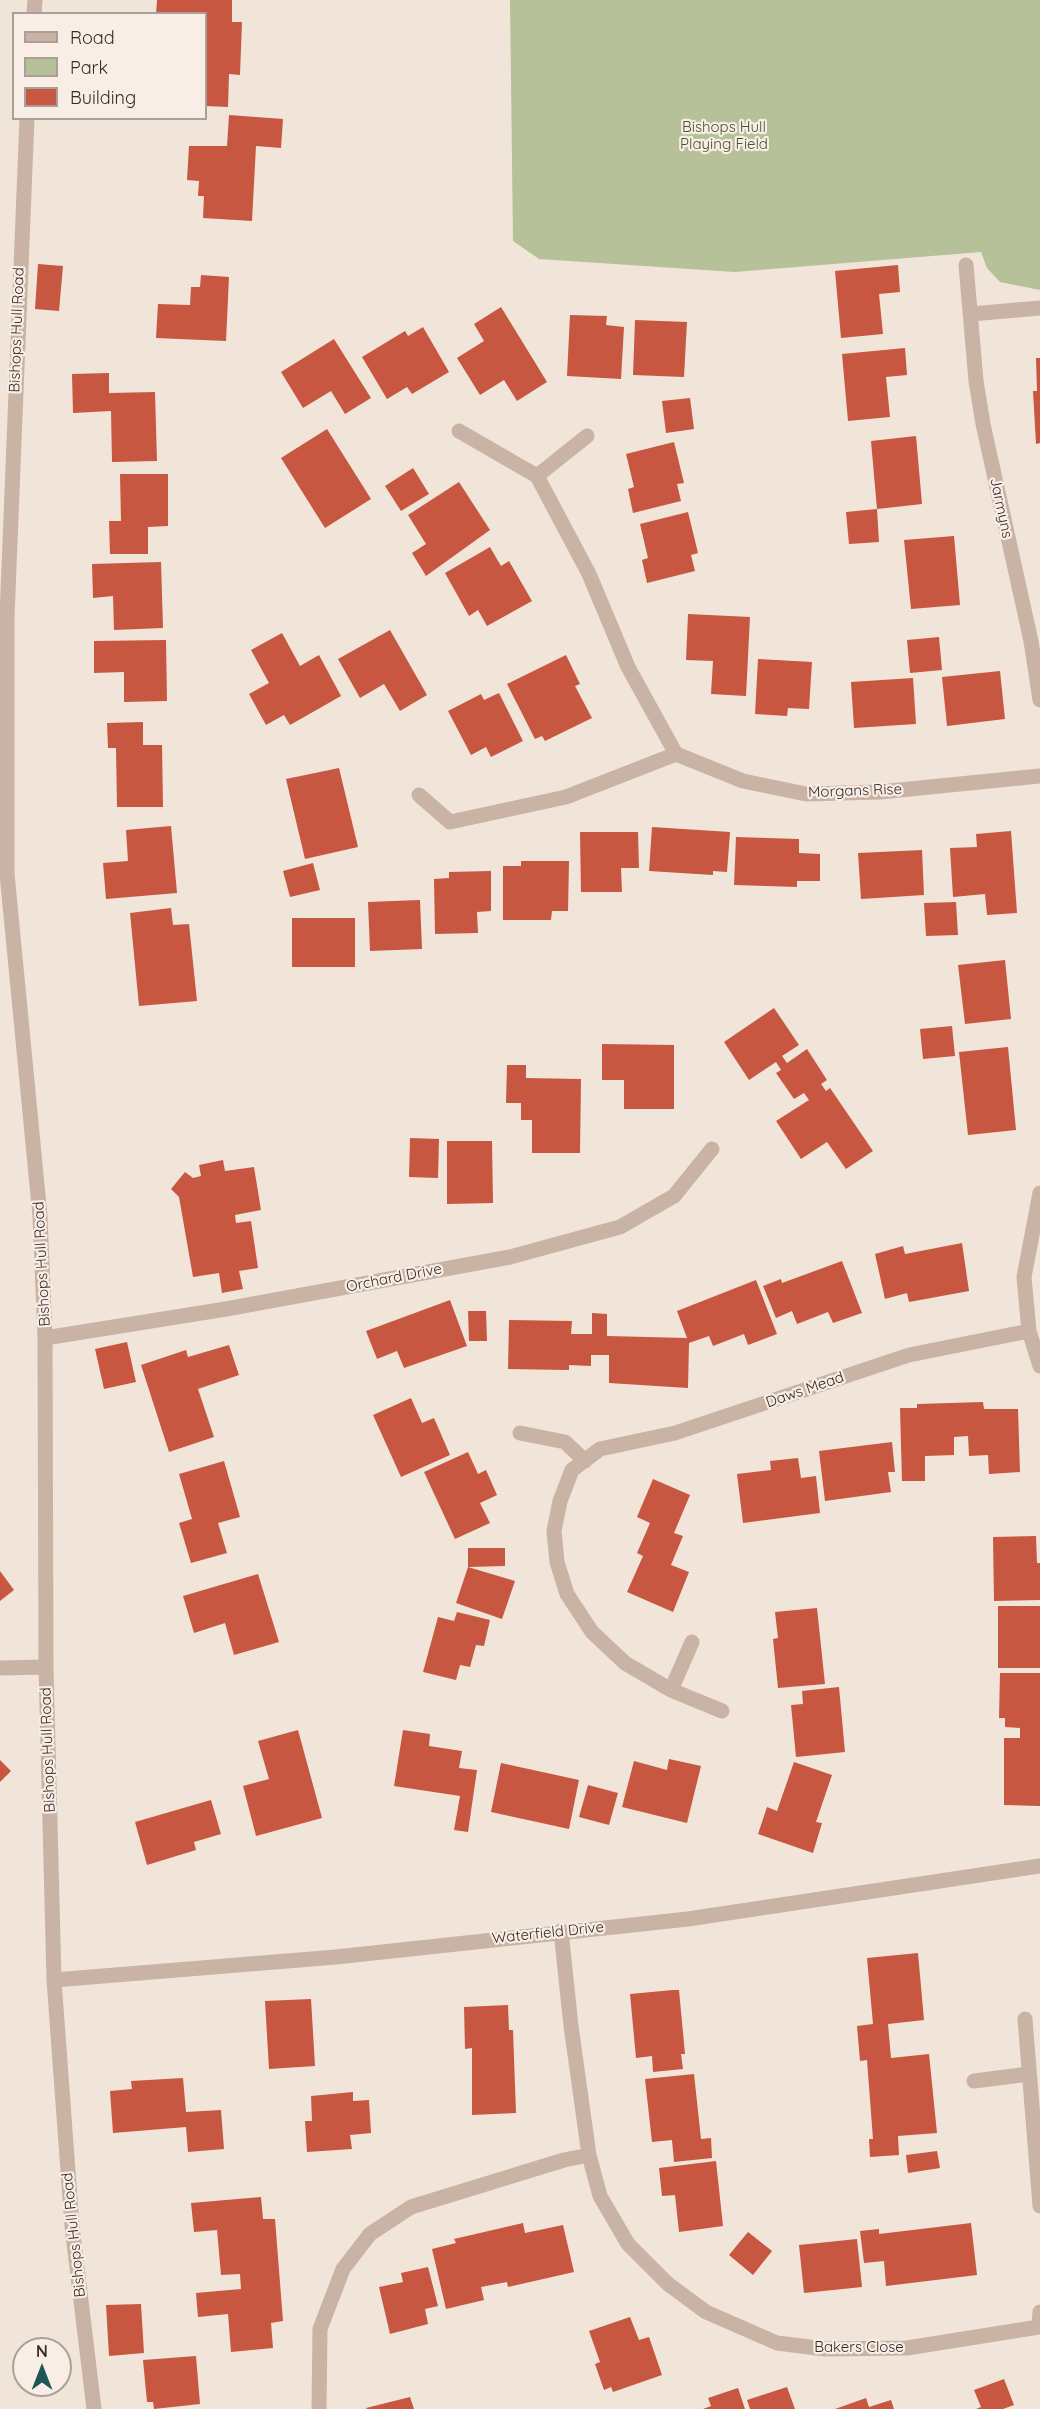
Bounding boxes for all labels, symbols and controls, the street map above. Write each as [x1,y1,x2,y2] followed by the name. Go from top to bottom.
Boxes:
[12,12,207,120] legend
[70,26,115,49] text: Road
[70,56,108,79] text: Park
[70,86,136,109] text: Building
[680,118,768,153] park label: Bishops Hull Playing Field
[6,267,28,393] street label: Bishops Hull Road
[986,476,1016,540] street label: Jarmyns
[808,780,902,802] street label: Morgans Rise
[30,1201,54,1327] street label: Bishops Hull Road
[345,1260,443,1296] street label: Orchard Drive
[764,1368,846,1412] street label: Daws Mead
[37,1687,59,1813] street label: Bishops Hull Road
[491,1918,605,1948] street label: Waterfield Drive
[58,2172,90,2298] street label: Bishops Hull Road
[12,2337,72,2397] north arrow
[814,2338,904,2356] street label: Bakers Close
[36,2341,48,2361] text: N

